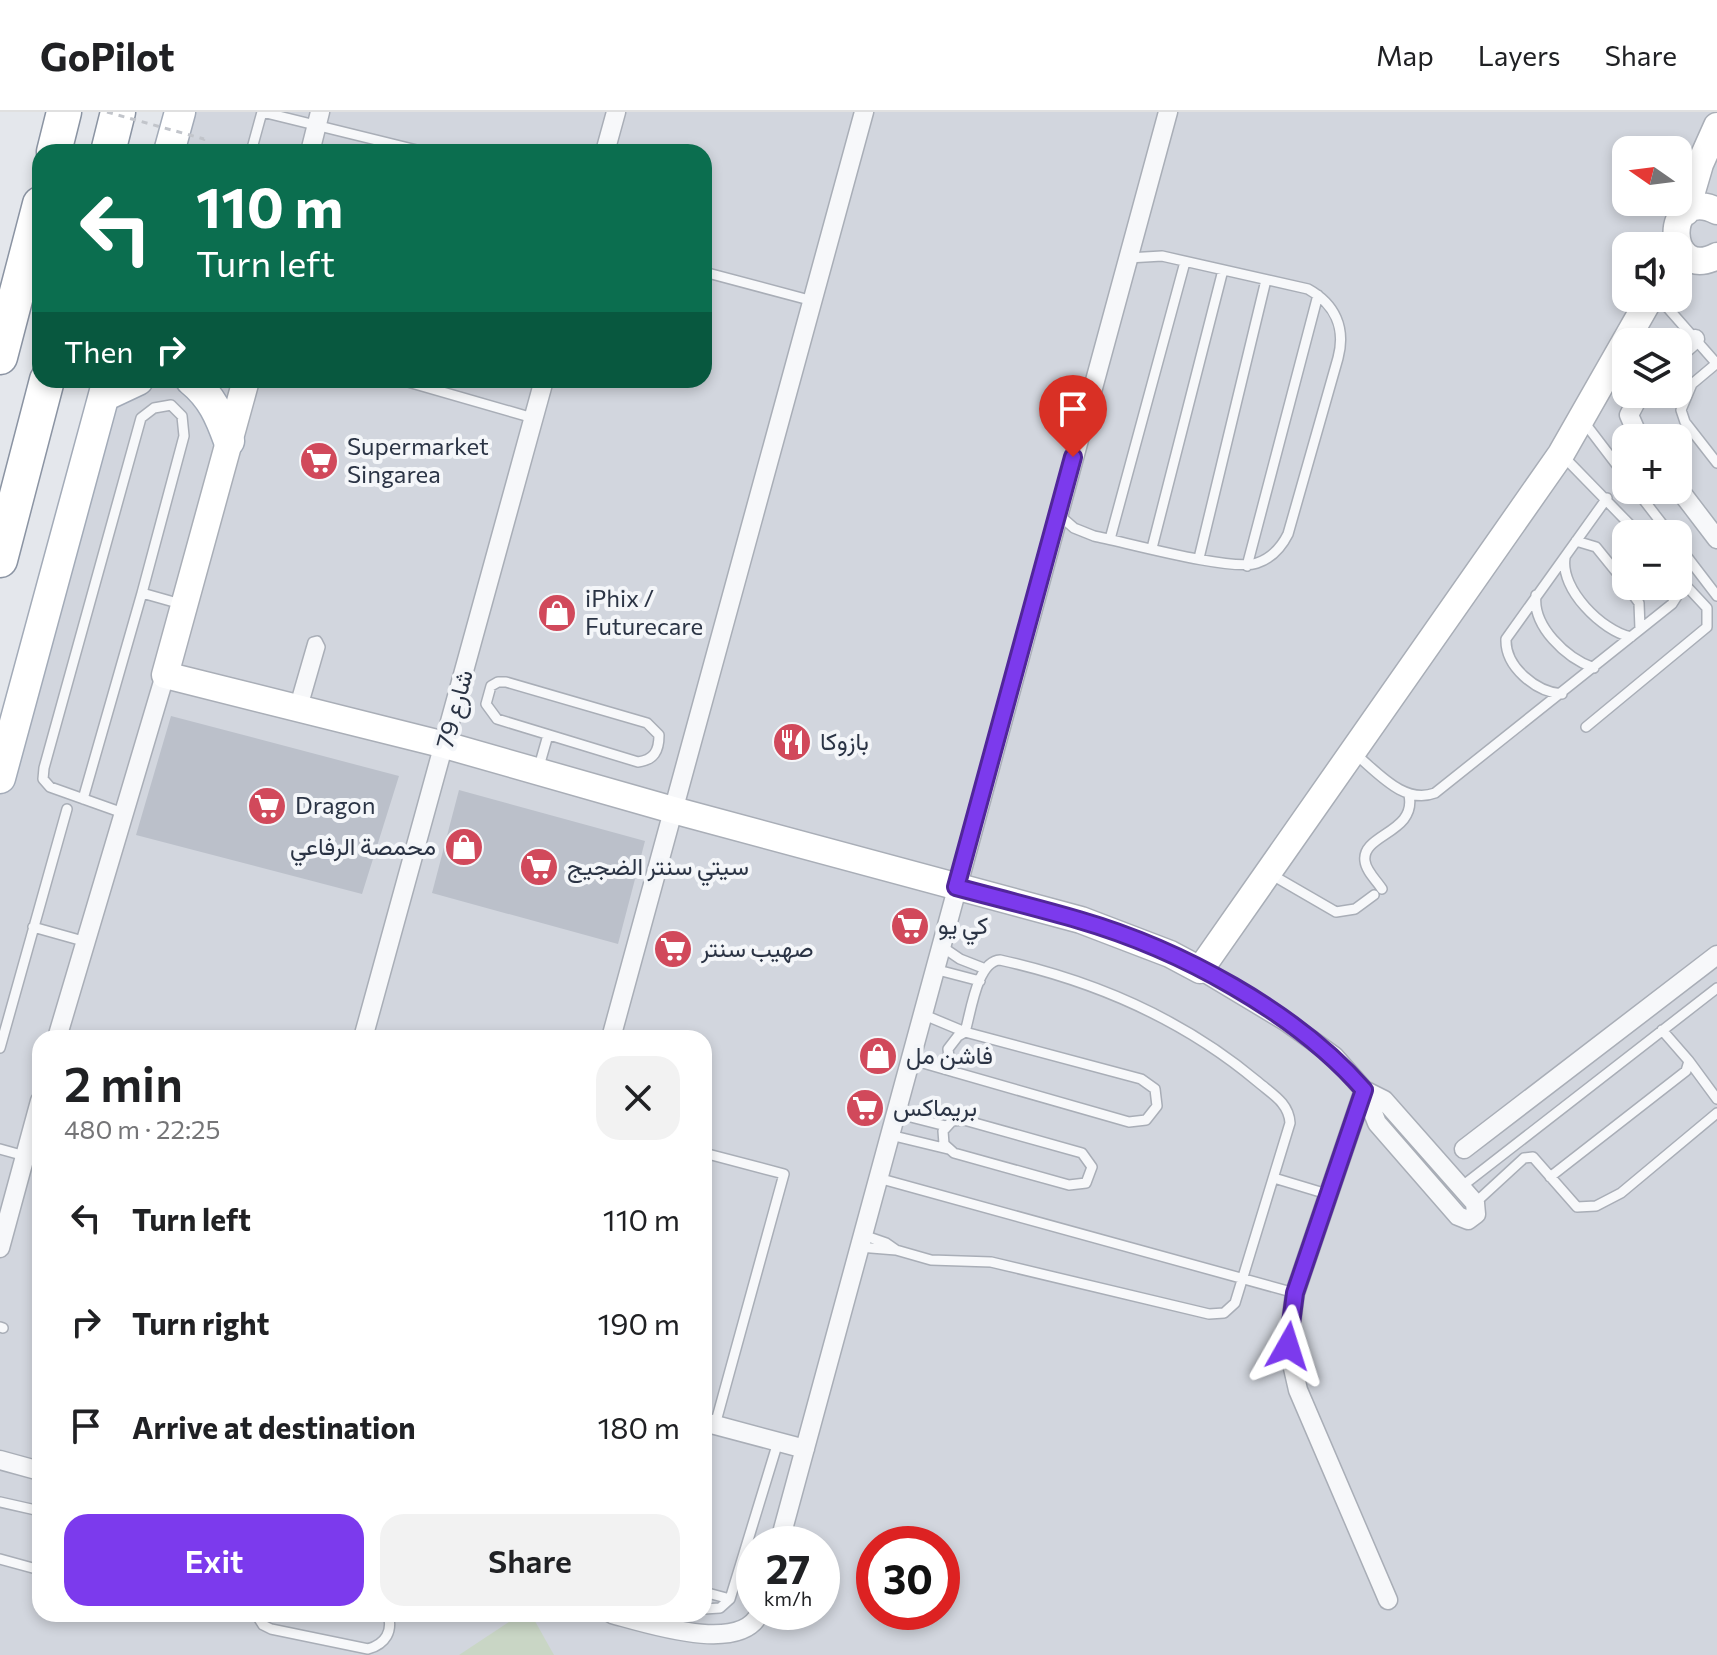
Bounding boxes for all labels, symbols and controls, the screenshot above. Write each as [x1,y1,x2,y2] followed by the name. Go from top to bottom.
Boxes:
[40,32,175,79] text: GoPilot
[1376,38,1434,72] text: Map
[1478,38,1560,72] text: Layers
[1604,38,1677,72] text: Share
[1612,136,1692,216] north arrow
[1612,136,1692,600] map controls
[196,171,343,240] text: 110 m
[64,176,168,280] icon: left
[1612,232,1692,312] button: sound
[196,240,335,284] text: Turn left
[149,328,193,372] icon: right
[1612,328,1692,408] button: layers
[64,332,133,369] text: Then
[1039,375,1107,457] pin
[1051,387,1095,431] icon: arrive
[1612,424,1692,504] button: +
[347,431,489,488] place label: Supermarket Singarea
[298,440,340,482] supermarket icon: Supermarket Singarea
[1612,520,1692,600] button: −
[585,583,703,640] place label: iPhix / Futurecare
[536,592,578,634] shop icon: iPhix / Futurecare
[429,666,481,752] street label: شارع 79
[771,721,813,763] restaurant icon: بازوكا
[820,726,869,757] place label: بازوكا
[246,785,288,827] supermarket icon: Dragon
[295,790,375,819] place label: Dragon
[443,826,485,868] shop icon: محمصة الرفاعي
[290,831,436,866] place label: محمصة الرفاعي
[518,846,560,888] supermarket icon: سيتي سنتر الضجيج
[567,851,749,886] place label: سيتي سنتر الضجيج
[889,905,931,947] supermarket icon: كي يو
[938,910,988,945] place label: كي يو
[652,928,694,970] supermarket icon: صهيب سنتر
[700,933,814,964] place label: صهيب سنتر
[857,1035,899,1077] shop icon: فاشن مل
[906,1040,993,1070] place label: فاشن مل
[64,1053,183,1112] text: 2 min
[596,1056,680,1140] button: close
[844,1087,886,1129] supermarket icon: بريماكس
[893,1092,977,1123] place label: بريماكس
[64,1113,220,1144] text: 480 m · 22:25
[64,1196,108,1240] icon: left
[132,1200,251,1237] text: Turn left
[603,1200,680,1237] text: 110 m
[64,1300,108,1344] icon: right
[132,1304,269,1341] text: Turn right
[597,1304,680,1341] text: 190 m
[1246,1304,1330,1388] position arrow
[64,1404,108,1448] icon: arrive
[132,1408,416,1445] text: Arrive at destination
[597,1408,680,1445] text: 180 m
[64,1514,364,1606] button: Exit
[380,1514,680,1606] button: Share
[856,1526,960,1630] speed limit sign: 30
[766,1543,810,1592] text: 27
[764,1586,812,1610] text: km/h

